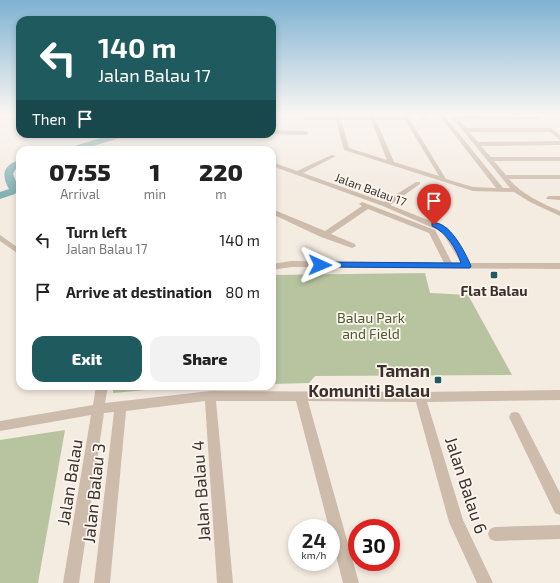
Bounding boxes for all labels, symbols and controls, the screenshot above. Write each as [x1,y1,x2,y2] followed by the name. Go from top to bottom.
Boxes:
[98,30,176,64] text: 140 m
[32,32,84,84] icon: left
[98,64,211,86] text: Jalan Balau 17
[74,108,96,130] icon: arrive
[32,110,66,128] text: Then
[49,157,111,186] text: 07:55
[150,157,160,186] text: 1
[199,157,243,186] text: 220
[333,170,409,208] street label: Jalan Balau 17
[417,184,451,225] pin
[60,186,100,202] text: Arrival
[144,186,166,202] text: min
[215,186,227,202] text: m
[423,190,445,212] icon: arrive
[66,223,127,241] text: Turn left
[32,229,54,251] icon: left
[219,231,260,249] text: 140 m
[66,241,147,257] text: Jalan Balau 17
[299,244,341,286] position arrow
[489,270,499,280] marker: Flat Balau
[32,281,54,303] icon: arrive
[461,282,527,299] place label: Flat Balau
[66,283,212,301] text: Arrive at destination
[225,283,260,301] text: 80 m
[337,309,405,342] park label: Balau Park and Field
[32,336,142,382] button: Exit
[150,336,260,382] button: Share
[308,360,430,400] place label: Taman Komuniti Balau
[433,375,443,385] marker: Taman Komuniti Balau
[442,434,492,536] street label: Jalan Balau 6
[52,437,86,527] street label: Jalan Balau
[186,440,214,542] street label: Jalan Balau 4
[78,442,108,544] street label: Jalan Balau 3
[348,519,400,571] speed limit sign: 30
[302,528,326,552] text: 24
[302,549,326,561] text: km/h

